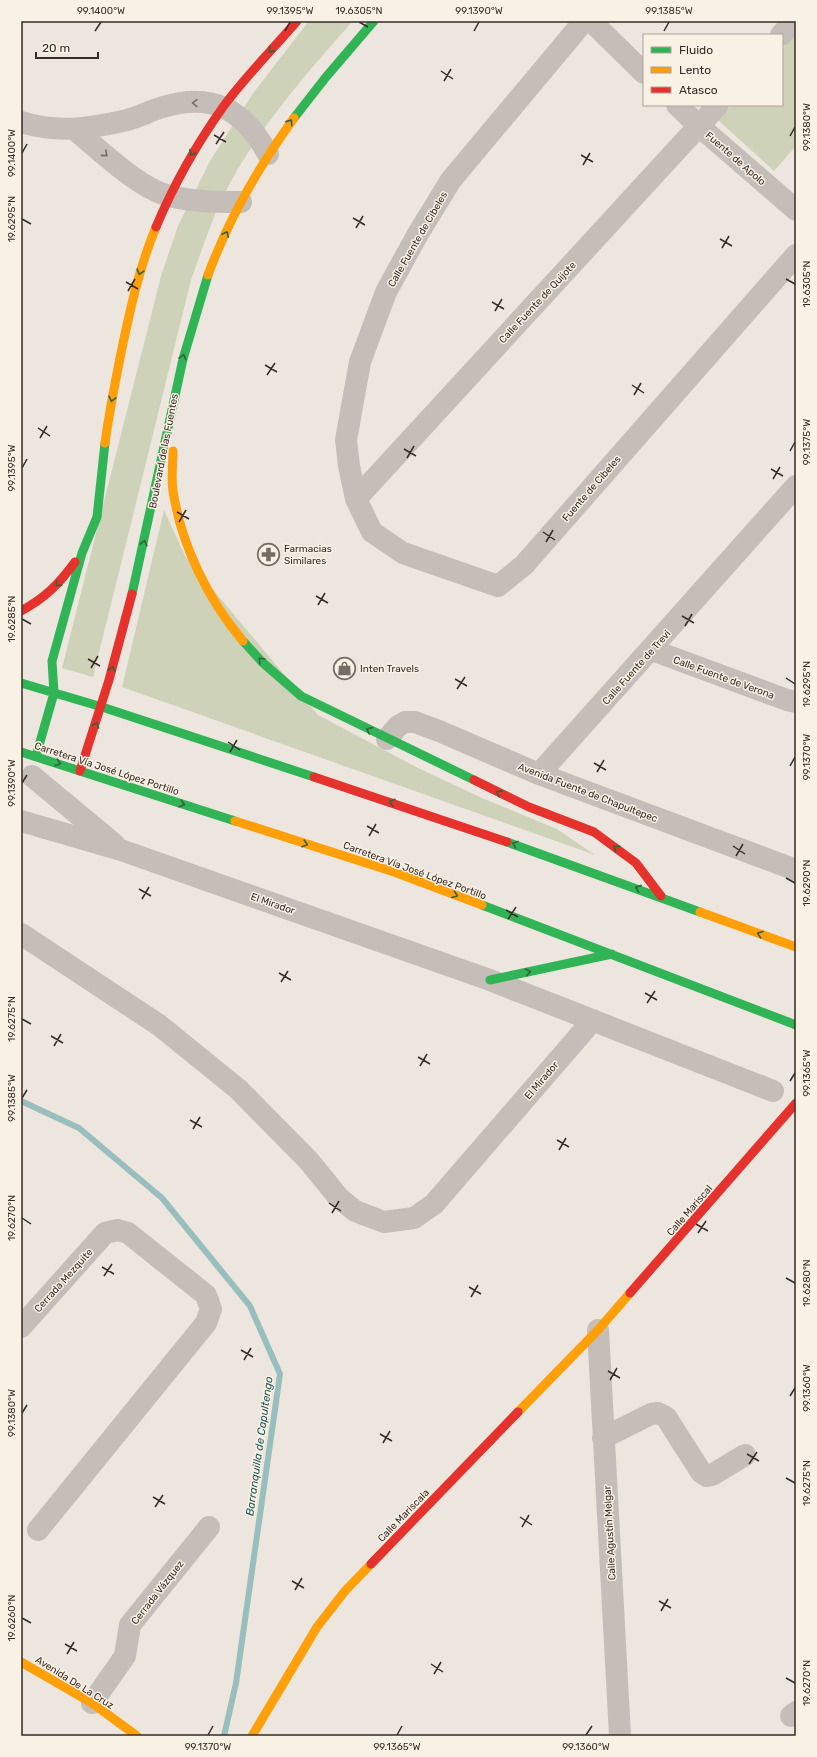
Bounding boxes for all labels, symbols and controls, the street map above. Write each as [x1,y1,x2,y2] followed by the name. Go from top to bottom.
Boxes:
[77,5,125,17] text: 99.1400°W
[266,5,314,17] text: 99.1395°W
[335,5,383,17] text: 19.6305°N
[455,5,503,17] text: 99.1390°W
[645,5,693,17] text: 99.1385°W
[36,34,98,60] scale bar
[643,34,783,106] legend
[42,41,70,55] text: 20 m
[679,43,713,57] text: Fluido
[268,45,276,53] one-way arrow
[679,63,711,77] text: Lento
[679,83,718,97] text: Atasco
[192,98,198,107] one-way arrow
[801,103,813,151] text: 99.1380°W
[285,119,292,126] one-way arrow
[6,129,18,177] text: 99.1400°W
[703,129,768,188] street label: Fuente de Apolo
[190,149,197,156] one-way arrow
[101,150,108,157] one-way arrow
[386,190,450,289] street label: Calle Fuente de Cibeles
[6,196,18,242] text: 19.6295°N
[221,231,229,239] one-way arrow
[497,259,579,346] street label: Calle Fuente de Quijote
[801,260,813,308] text: 19.6305°N
[136,268,145,275] one-way arrow
[179,354,187,360] one-way arrow
[147,393,181,510] street label: Boulevard de las Fuentes
[109,396,117,402] one-way arrow
[801,419,813,465] text: 99.1375°W
[6,444,18,492] text: 99.1395°W
[560,453,624,524] street label: Fuente de Cibeles
[139,540,147,546] one-way arrow
[256,541,282,567] pharmacy icon: Farmacias Similares
[284,543,332,567] place label: Farmacias Similares
[55,579,63,587] one-way arrow
[6,595,18,643] text: 19.6285°N
[600,628,673,707] street label: Calle Fuente de Trevi
[671,654,776,702] street label: Calle Fuente de Verona
[331,655,357,681] shop icon: Inten Travels
[258,657,266,665] one-way arrow
[801,661,813,707] text: 19.6295°N
[360,663,419,675] place label: Inten Travels
[107,666,116,673] one-way arrow
[91,722,100,729] one-way arrow
[366,727,374,735] one-way arrow
[801,734,813,780] text: 99.1370°W
[33,740,181,798] street label: Carretera Vía José López Portillo
[6,759,18,807] text: 99.1390°W
[55,759,62,767] one-way arrow
[516,761,659,825] street label: Avenida Fuente de Chapultepec
[496,790,503,798] one-way arrow
[389,798,396,807] one-way arrow
[178,799,185,807] one-way arrow
[302,839,309,848] one-way arrow
[341,839,488,903] street label: Carretera Vía José López Portillo
[512,840,519,849] one-way arrow
[613,845,620,853] one-way arrow
[801,859,813,906] text: 19.6290°N
[634,884,641,893] one-way arrow
[249,891,297,917] street label: El Mirador
[451,891,458,899] one-way arrow
[756,930,763,938] one-way arrow
[525,968,532,976] one-way arrow
[6,996,18,1042] text: 19.6275°N
[801,1049,813,1097] text: 99.1365°W
[522,1059,562,1102] street label: El Mirador
[6,1074,18,1122] text: 99.1385°W
[664,1183,715,1238] street label: Calle Mariscal
[6,1195,18,1241] text: 19.6270°N
[32,1246,96,1315] street label: Cerrada Mezquite
[801,1259,813,1307] text: 19.6280°N
[801,1364,813,1412] text: 99.1360°W
[243,1376,276,1517] water label: Barranquilla de Capultengo
[6,1389,18,1437] text: 99.1380°W
[801,1460,813,1506] text: 19.6275°N
[602,1485,618,1581] street label: Calle Agustín Melgar
[375,1487,432,1545] street label: Calle Mariscala
[129,1558,187,1627] street label: Cerrada Vázquez
[6,1594,18,1642] text: 19.6260°N
[33,1654,116,1712] street label: Avenida De La Cruz
[801,1660,813,1706] text: 19.6270°N
[185,1741,231,1753] text: 99.1370°W
[373,1741,421,1753] text: 99.1365°W
[562,1741,610,1753] text: 99.1360°W

